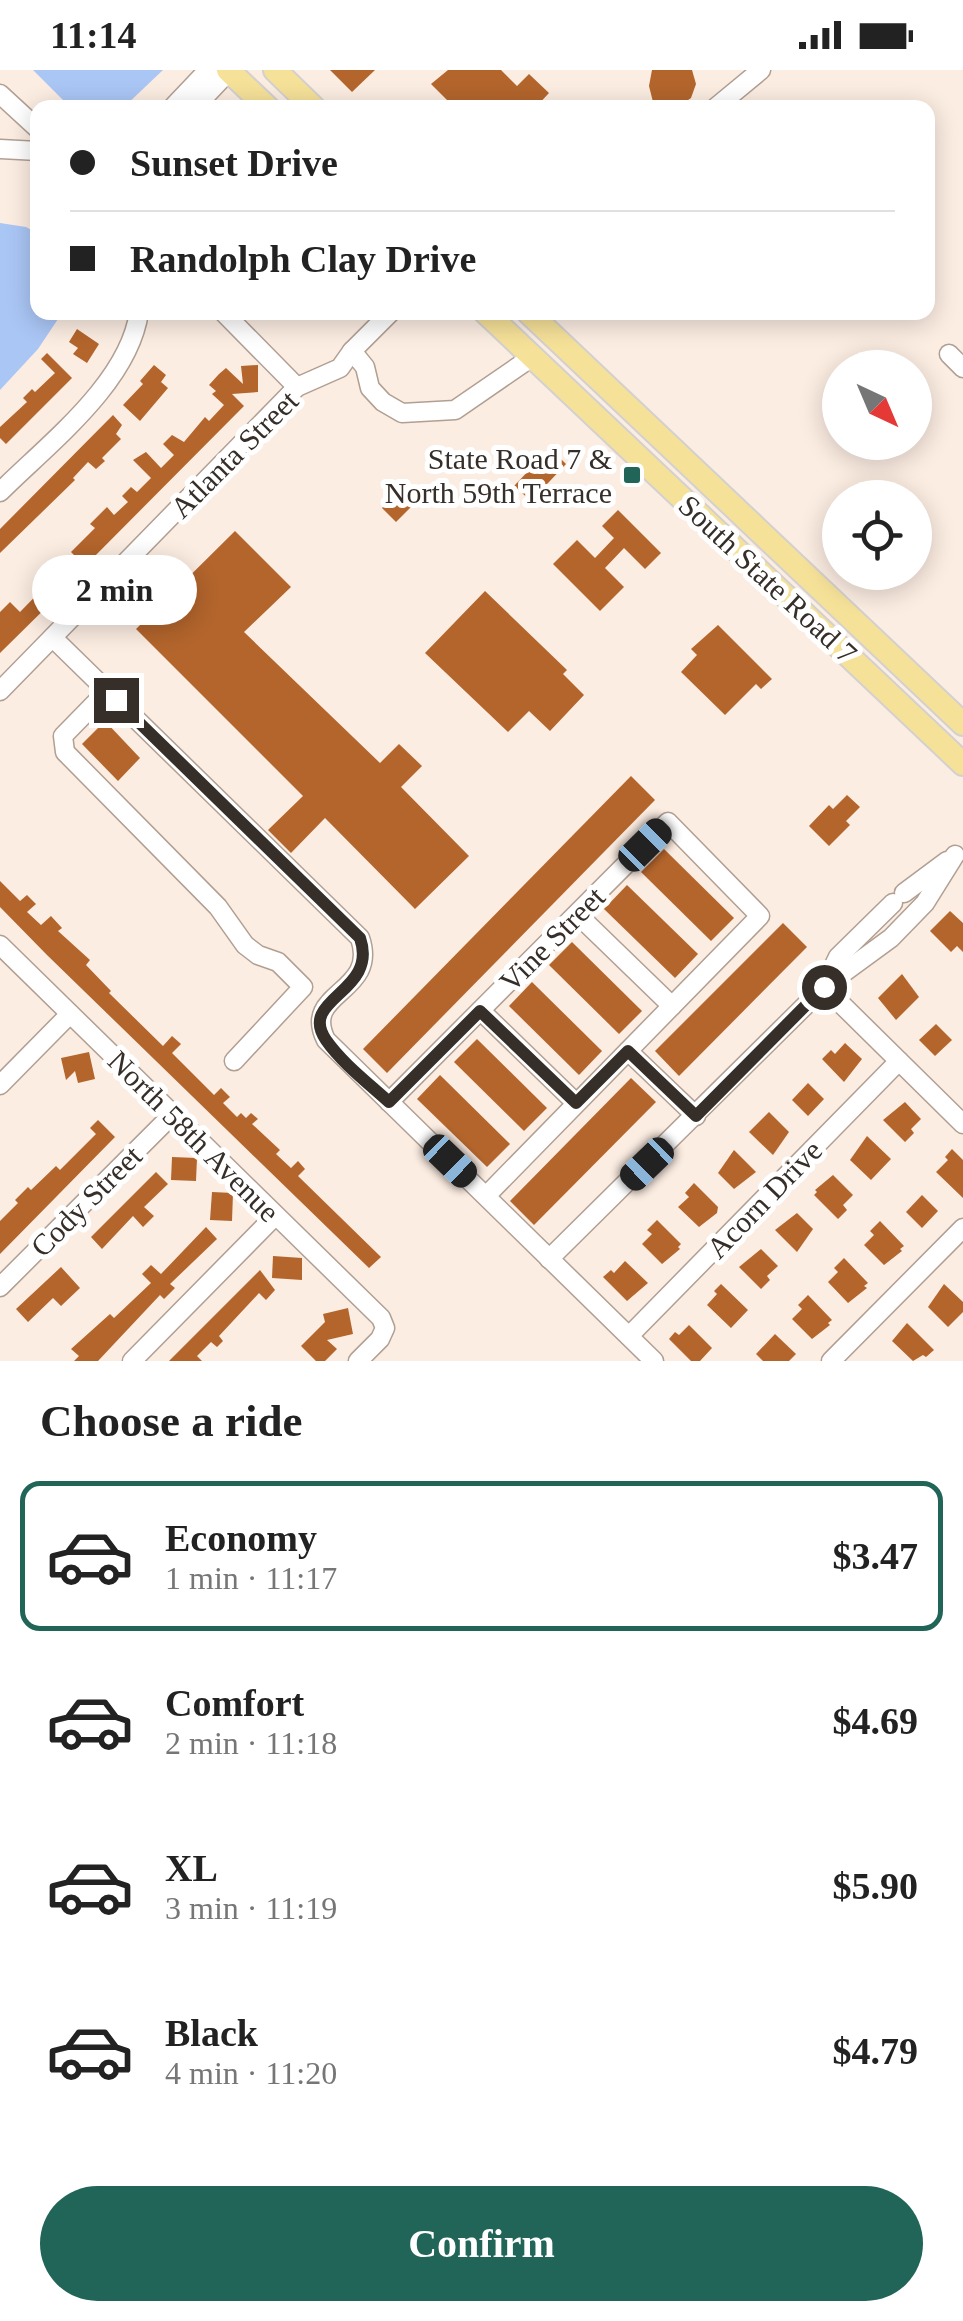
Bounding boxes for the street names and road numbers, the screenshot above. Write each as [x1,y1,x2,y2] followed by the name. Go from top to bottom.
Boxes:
[164,383,305,524] street label: Atlanta Street
[672,488,864,670] street label: South State Road 7
[493,879,612,998] street label: Vine Street
[102,1044,286,1228] street label: North 58th Avenue
[700,1133,828,1265] street label: Acorn Drive
[24,1138,149,1263] street label: Cody Street

